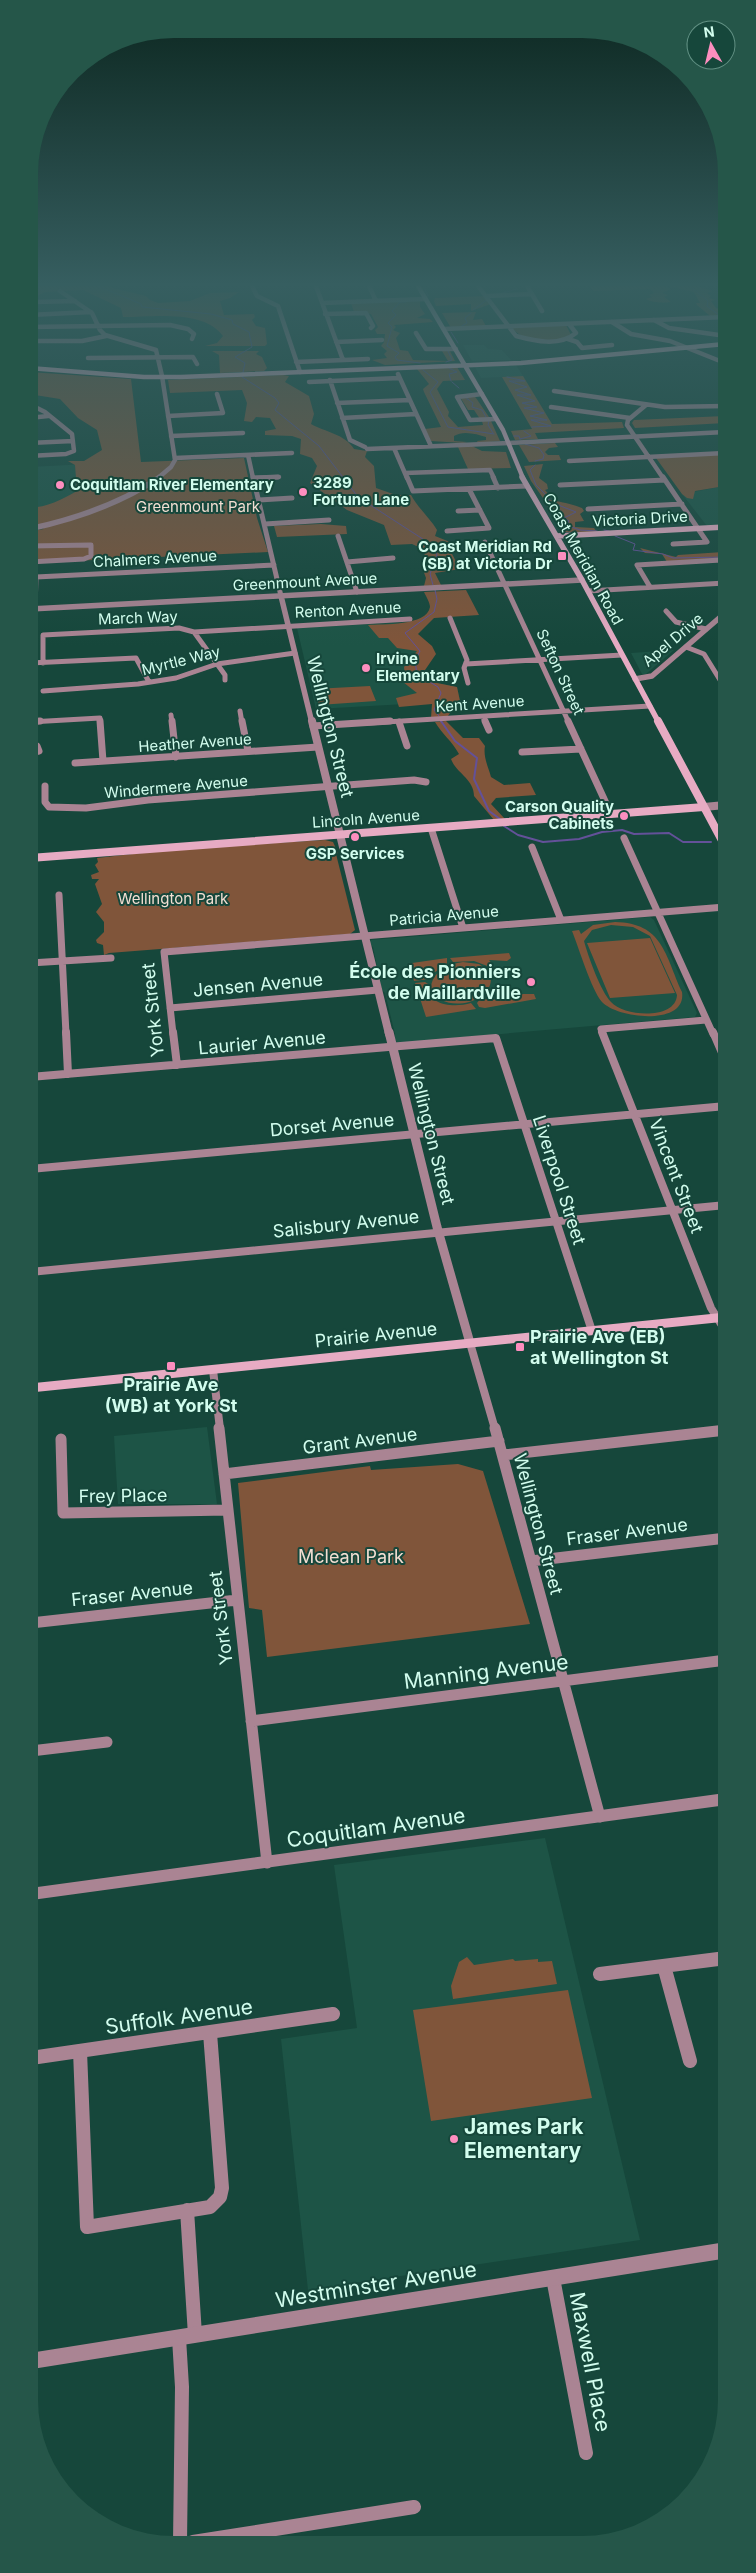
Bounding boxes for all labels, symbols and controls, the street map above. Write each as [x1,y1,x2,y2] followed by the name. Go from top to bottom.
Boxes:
[686,20,736,70] north arrow
[703,22,716,41] text: N
[313,473,409,509] place label: 3289 Fortune Lane
[70,475,274,494] place label: Coquitlam River Elementary
[54,479,66,491] marker: Coquitlam River Elementary
[297,486,309,498] marker: 3289 Fortune Lane
[539,489,628,628] street label: Coast Meridian Road
[136,497,261,516] park label: Greenmount Park
[592,507,688,530] street label: Victoria Drive
[418,537,552,573] place label: Coast Meridian Rd (SB) at Victoria Dr
[92,546,218,571] street label: Chalmers Avenue
[556,550,568,562] marker: Coast Meridian Rd (SB) at Victoria Dr
[232,568,378,595] street label: Greenmount Avenue
[294,597,402,622] street label: Renton Avenue
[98,607,179,628] street label: March Way
[638,609,707,670] street label: Apel Drive
[532,626,589,718] street label: Sefton Street
[140,641,223,679] street label: Myrtle Way
[376,649,460,685] place label: Irvine Elementary
[303,654,358,800] street label: Wellington Street
[360,662,372,674] marker: Irvine Elementary
[435,691,525,716] street label: Kent Avenue
[138,729,252,756] street label: Heather Avenue
[103,771,249,802] street label: Windermere Avenue
[505,797,614,833] place label: Carson Quality Cabinets
[311,805,420,832] street label: Lincoln Avenue
[618,810,630,822] marker: Carson Quality Cabinets
[349,831,361,843] marker: GSP Services
[306,844,404,863] place label: GSP Services
[118,889,229,908] park label: Wellington Park
[388,901,500,930] street label: Patricia Avenue
[349,961,521,1003] place label: École des Pionniers de Maillardville
[137,962,168,1058] street label: York Street
[192,968,324,1001] street label: Jensen Avenue
[525,976,537,988] marker: École des Pionniers de Maillardville
[197,1026,327,1059] street label: Laurier Avenue
[404,1061,459,1207] street label: Wellington Street
[269,1109,395,1140] street label: Dorset Avenue
[529,1113,590,1247] street label: Liverpool Street
[645,1116,708,1236] street label: Vincent Street
[272,1205,420,1242] street label: Salisbury Avenue
[314,1318,438,1351] street label: Prairie Avenue
[530,1326,669,1368] place label: Prairie Ave (EB) at Wellington St
[514,1341,526,1353] marker: Prairie Ave (EB) at Wellington St
[165,1360,177,1372] marker: Prairie Ave (WB) at York St
[105,1374,238,1416] place label: Prairie Ave (WB) at York St
[302,1423,418,1458] street label: Grant Avenue
[510,1451,567,1597] street label: Wellington Street
[78,1484,167,1507] street label: Frey Place
[565,1514,689,1549] street label: Fraser Avenue
[298,1546,404,1567] park label: Mclean Park
[204,1570,237,1666] street label: York Street
[70,1577,194,1610] street label: Fraser Avenue
[402,1649,570,1694] street label: Manning Avenue
[285,1803,467,1852] street label: Coquitlam Avenue
[103,1994,254,2039] street label: Suffolk Avenue
[464,2114,584,2163] place label: James Park Elementary
[448,2133,460,2145] marker: James Park Elementary
[274,2256,478,2313] street label: Westminster Avenue
[565,2290,616,2434] street label: Maxwell Place

